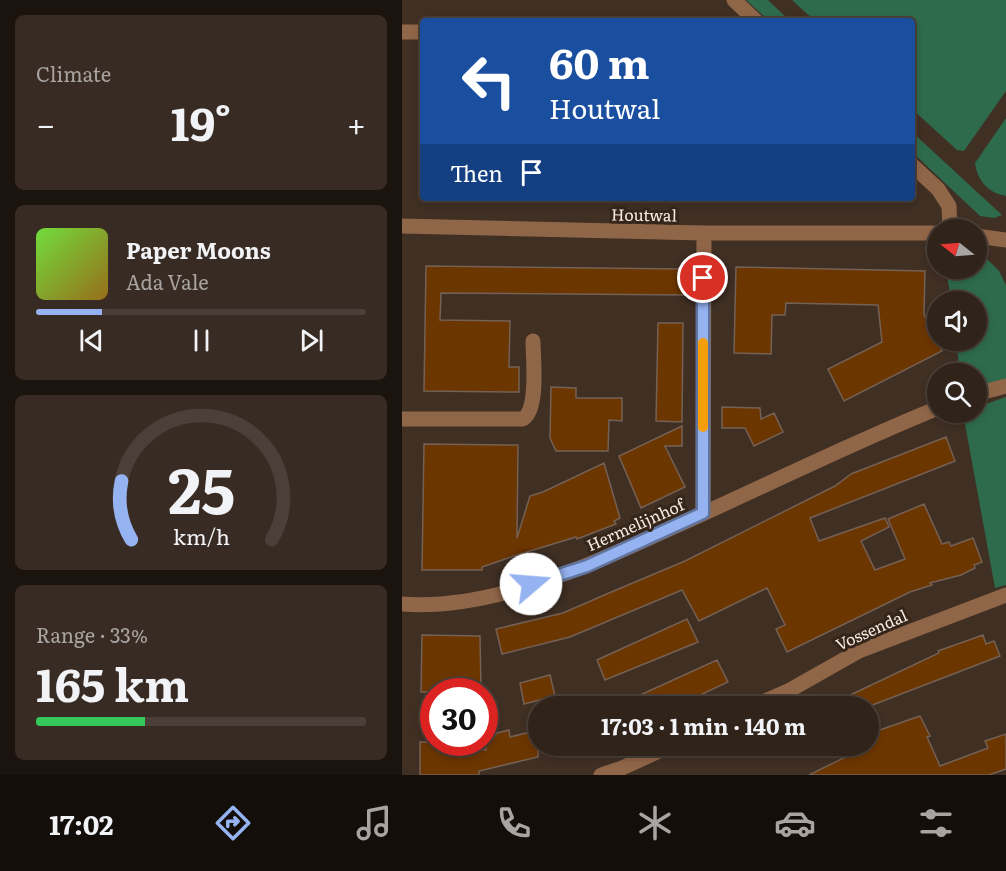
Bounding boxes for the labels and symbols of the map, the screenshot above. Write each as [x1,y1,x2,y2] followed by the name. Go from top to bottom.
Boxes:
[611,201,677,227] street label: Houtwal
[927,219,987,279] north arrow
[677,252,728,303] pin
[582,491,689,556] street label: Hermelijnhof
[499,552,563,616] position arrow
[831,603,911,655] street label: Vossendal
[420,678,498,756] speed limit sign: 30

